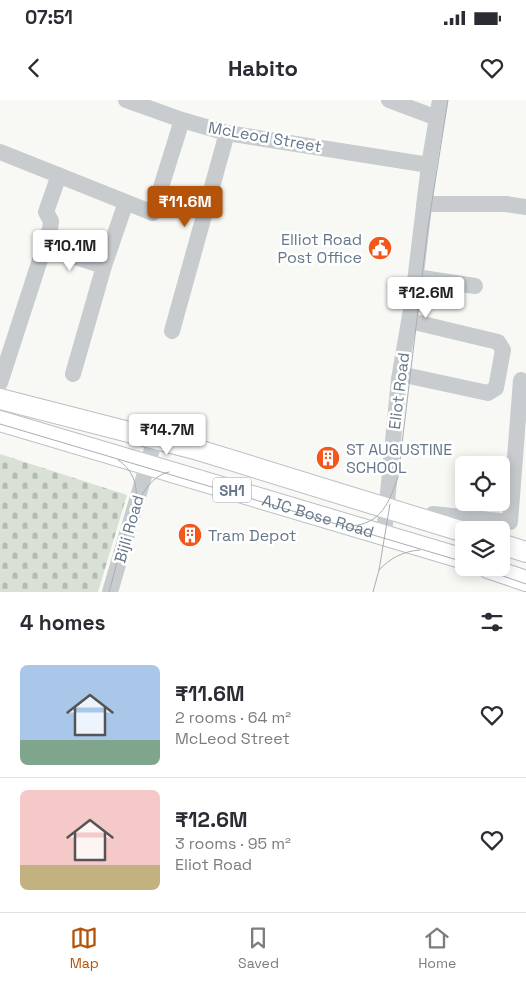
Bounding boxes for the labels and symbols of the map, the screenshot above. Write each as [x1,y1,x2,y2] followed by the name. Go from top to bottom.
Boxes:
[207,117,323,157] street label: McLeod Street
[144,186,226,228] pin: ₹11.6M
[278,229,362,268] place label: Elliot Road Post Office
[29,230,111,272] pin: ₹10.1M
[367,235,393,261] public building icon: Elliot Road Post Office
[385,276,467,319] pin: ₹12.6M
[384,351,414,431] street label: Eliot Road
[126,414,208,456] pin: ₹14.7M
[346,439,452,478] place label: ST AUGUSTINE SCHOOL
[315,445,341,471] building icon: ST AUGUSTINE SCHOOL
[213,478,251,502] road number: SH1
[260,489,377,542] street label: AJC Bose Road
[109,493,149,565] street label: Bijli Road
[177,522,203,548] building icon: Tram Depot
[208,525,296,546] place label: Tram Depot

